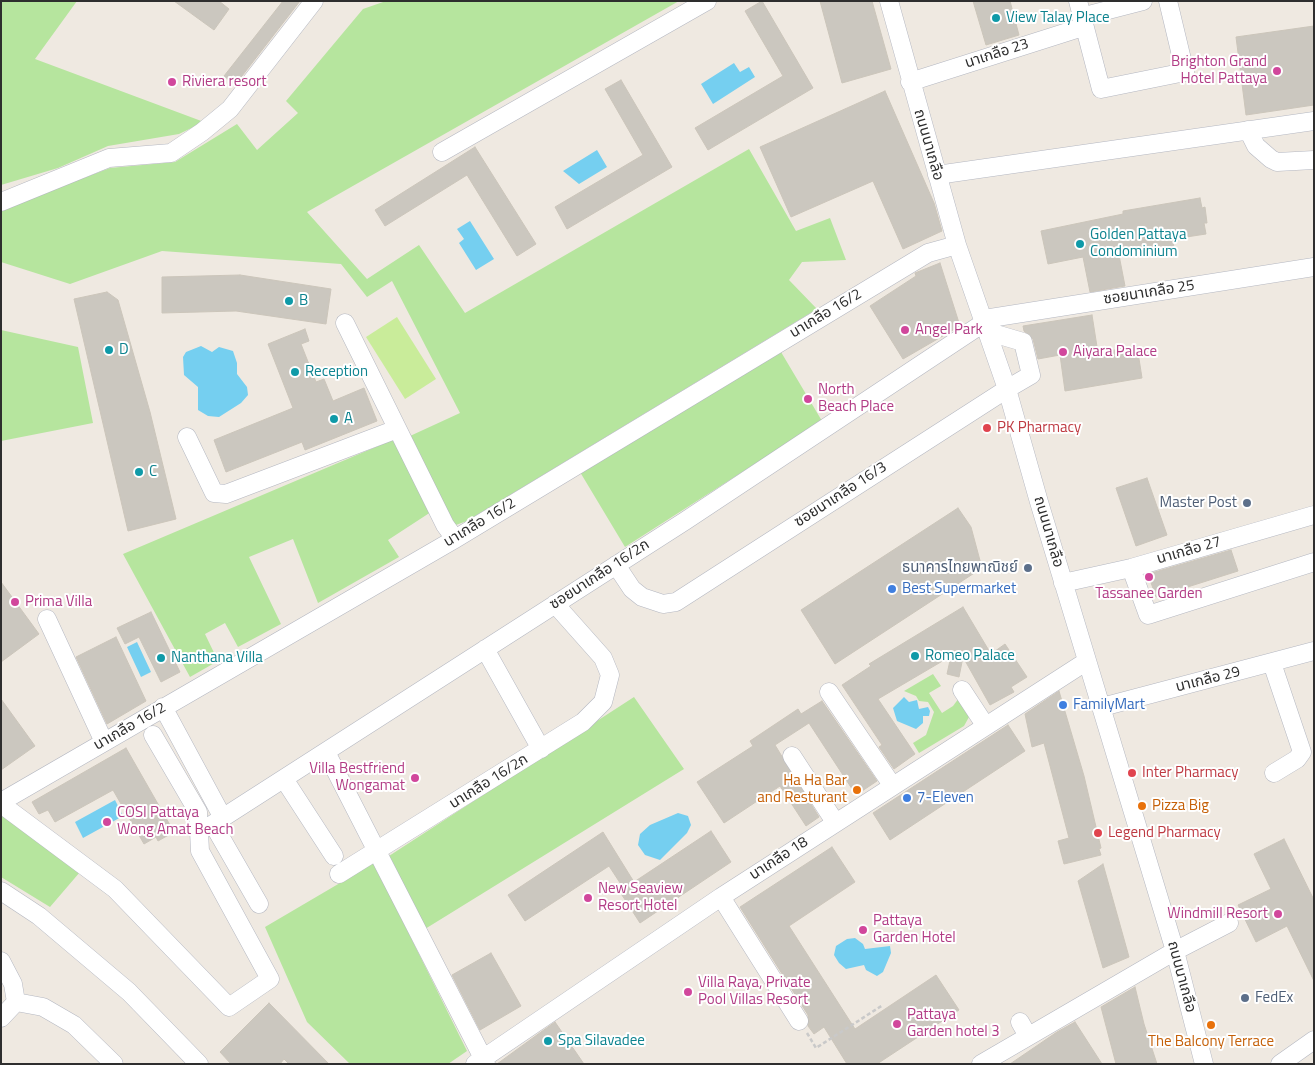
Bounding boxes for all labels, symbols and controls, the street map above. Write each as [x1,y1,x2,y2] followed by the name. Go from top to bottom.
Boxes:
[1006,9,1110,27] place label: View Talay Place
[990,12,1002,24] marker: View Talay Place
[963,35,1031,73] street label: นาเกลือ 23
[1171,53,1267,88] place label: Brighton Grand Hotel Pattaya
[1271,65,1283,77] marker: Brighton Grand Hotel Pattaya
[182,73,267,91] place label: Riviera resort
[166,76,178,88] marker: Riviera resort
[909,107,947,183] street label: ถนนนาเกลือ
[1090,226,1186,261] place label: Golden Pattaya Condominium
[1074,238,1086,250] marker: Golden Pattaya Condominium
[1102,277,1196,309] street label: ซอยนาเกลือ 25
[787,286,865,342] street label: นาเกลือ 16/2
[299,292,308,310] place label: B
[283,295,295,307] marker: B
[915,321,983,339] place label: Angel Park
[899,324,911,336] marker: Angel Park
[119,341,129,359] place label: D
[1073,343,1157,361] place label: Aiyara Palace
[103,344,115,356] marker: D
[1057,346,1069,358] marker: Aiyara Palace
[305,363,368,381] place label: Reception
[289,366,301,378] marker: Reception
[818,381,894,416] place label: North Beach Place
[802,393,814,405] marker: North Beach Place
[344,410,353,428] place label: A
[328,413,340,425] marker: A
[997,419,1081,437] place label: PK Pharmacy
[981,422,993,434] marker: PK Pharmacy
[791,458,891,532] street label: ซอยนาเกลือ 16/3
[149,463,157,481] place label: C
[133,466,145,478] marker: C
[1029,494,1067,570] street label: ถนนนาเกลือ
[1160,494,1237,512] place label: Master Post
[441,495,519,551] street label: นาเกลือ 16/2
[1241,497,1253,509] marker: Master Post
[1155,533,1223,569] street label: นาเกลือ 27
[547,536,653,614] street label: ซอยนาเกลือ 16/2ก
[902,559,1018,577] place label: ธนาคารไทยพาณิชย์
[1022,562,1034,574] marker: ธนาคารไทยพาณิชย์
[1143,571,1155,583] marker: Tassanee Garden
[902,580,1016,598] place label: Best Supermarket
[886,583,898,595] marker: Best Supermarket
[1095,585,1203,603] place label: Tassanee Garden
[25,593,92,611] place label: Prima Villa
[9,596,21,608] marker: Prima Villa
[925,647,1015,665] place label: Romeo Palace
[171,649,263,667] place label: Nanthana Villa
[909,650,921,662] marker: Romeo Palace
[155,652,167,664] marker: Nanthana Villa
[1174,663,1242,697] street label: นาเกลือ 29
[1073,696,1145,714] place label: FamilyMart
[91,699,169,755] street label: นาเกลือ 16/2
[1057,699,1069,711] marker: FamilyMart
[446,751,532,813] street label: นาเกลือ 16/2ก
[309,760,405,795] place label: Villa Bestfriend Wongamat
[1142,764,1239,782] place label: Inter Pharmacy
[1126,767,1138,779] marker: Inter Pharmacy
[409,772,421,784] marker: Villa Bestfriend Wongamat
[757,772,847,807] place label: Ha Ha Bar and Resturant
[851,784,863,796] marker: Ha Ha Bar and Resturant
[917,789,974,807] place label: 7-Eleven
[901,792,913,804] marker: 7-Eleven
[1152,797,1209,815] place label: Pizza Big
[1136,800,1148,812] marker: Pizza Big
[117,804,233,839] place label: COSI Pattaya Wong Amat Beach
[101,816,113,828] marker: COSI Pattaya Wong Amat Beach
[1108,824,1221,842] place label: Legend Pharmacy
[1092,827,1104,839] marker: Legend Pharmacy
[746,833,812,885] street label: นาเกลือ 18
[598,880,683,915] place label: New Seaview Resort Hotel
[582,892,594,904] marker: New Seaview Resort Hotel
[1167,905,1268,923] place label: Windmill Resort
[1272,908,1284,920] marker: Windmill Resort
[873,912,956,947] place label: Pattaya Garden Hotel
[857,924,869,936] marker: Pattaya Garden Hotel
[1163,939,1199,1015] street label: ถนนนาเกลือ
[698,974,811,1009] place label: Villa Raya, Private Pool Villas Resort
[682,986,694,998] marker: Villa Raya, Private Pool Villas Resort
[1255,989,1293,1007] place label: FedEx
[1239,992,1251,1004] marker: FedEx
[907,1006,1000,1041] place label: Pattaya Garden hotel 3
[891,1018,903,1030] marker: Pattaya Garden hotel 3
[1205,1019,1217,1031] marker: The Balcony Terrace
[558,1032,645,1050] place label: Spa Silavadee
[1148,1033,1274,1051] place label: The Balcony Terrace
[542,1035,554,1047] marker: Spa Silavadee

